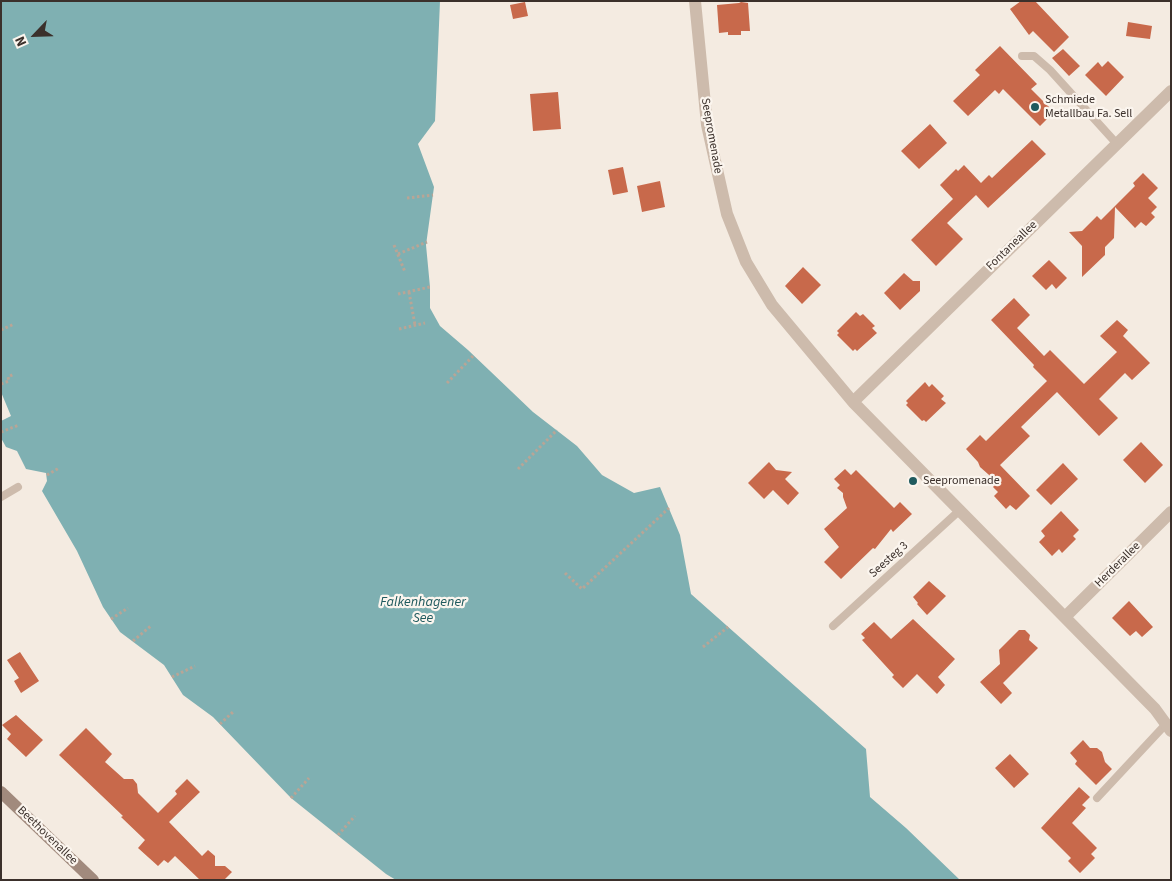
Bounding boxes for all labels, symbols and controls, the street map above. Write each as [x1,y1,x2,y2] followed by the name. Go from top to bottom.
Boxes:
[10,10,60,60] north arrow
[10,33,32,49] text: N
[1045,93,1132,121] place label: Schmiede Metallbau Fa. Sell
[697,97,725,175] street label: Seepromenade
[1029,101,1041,113] marker: Schmiede Metallbau Fa. Sell
[984,218,1040,274] street label: Fontaneallee
[923,474,1000,488] place label: Seepromenade
[907,475,919,487] marker: Seepromenade
[867,539,911,581] street label: Seesteg 3
[1092,539,1144,591] street label: Herderallee
[380,595,466,628] water label: Falkenhagener See
[14,804,80,868] street label: Beethovenallee

